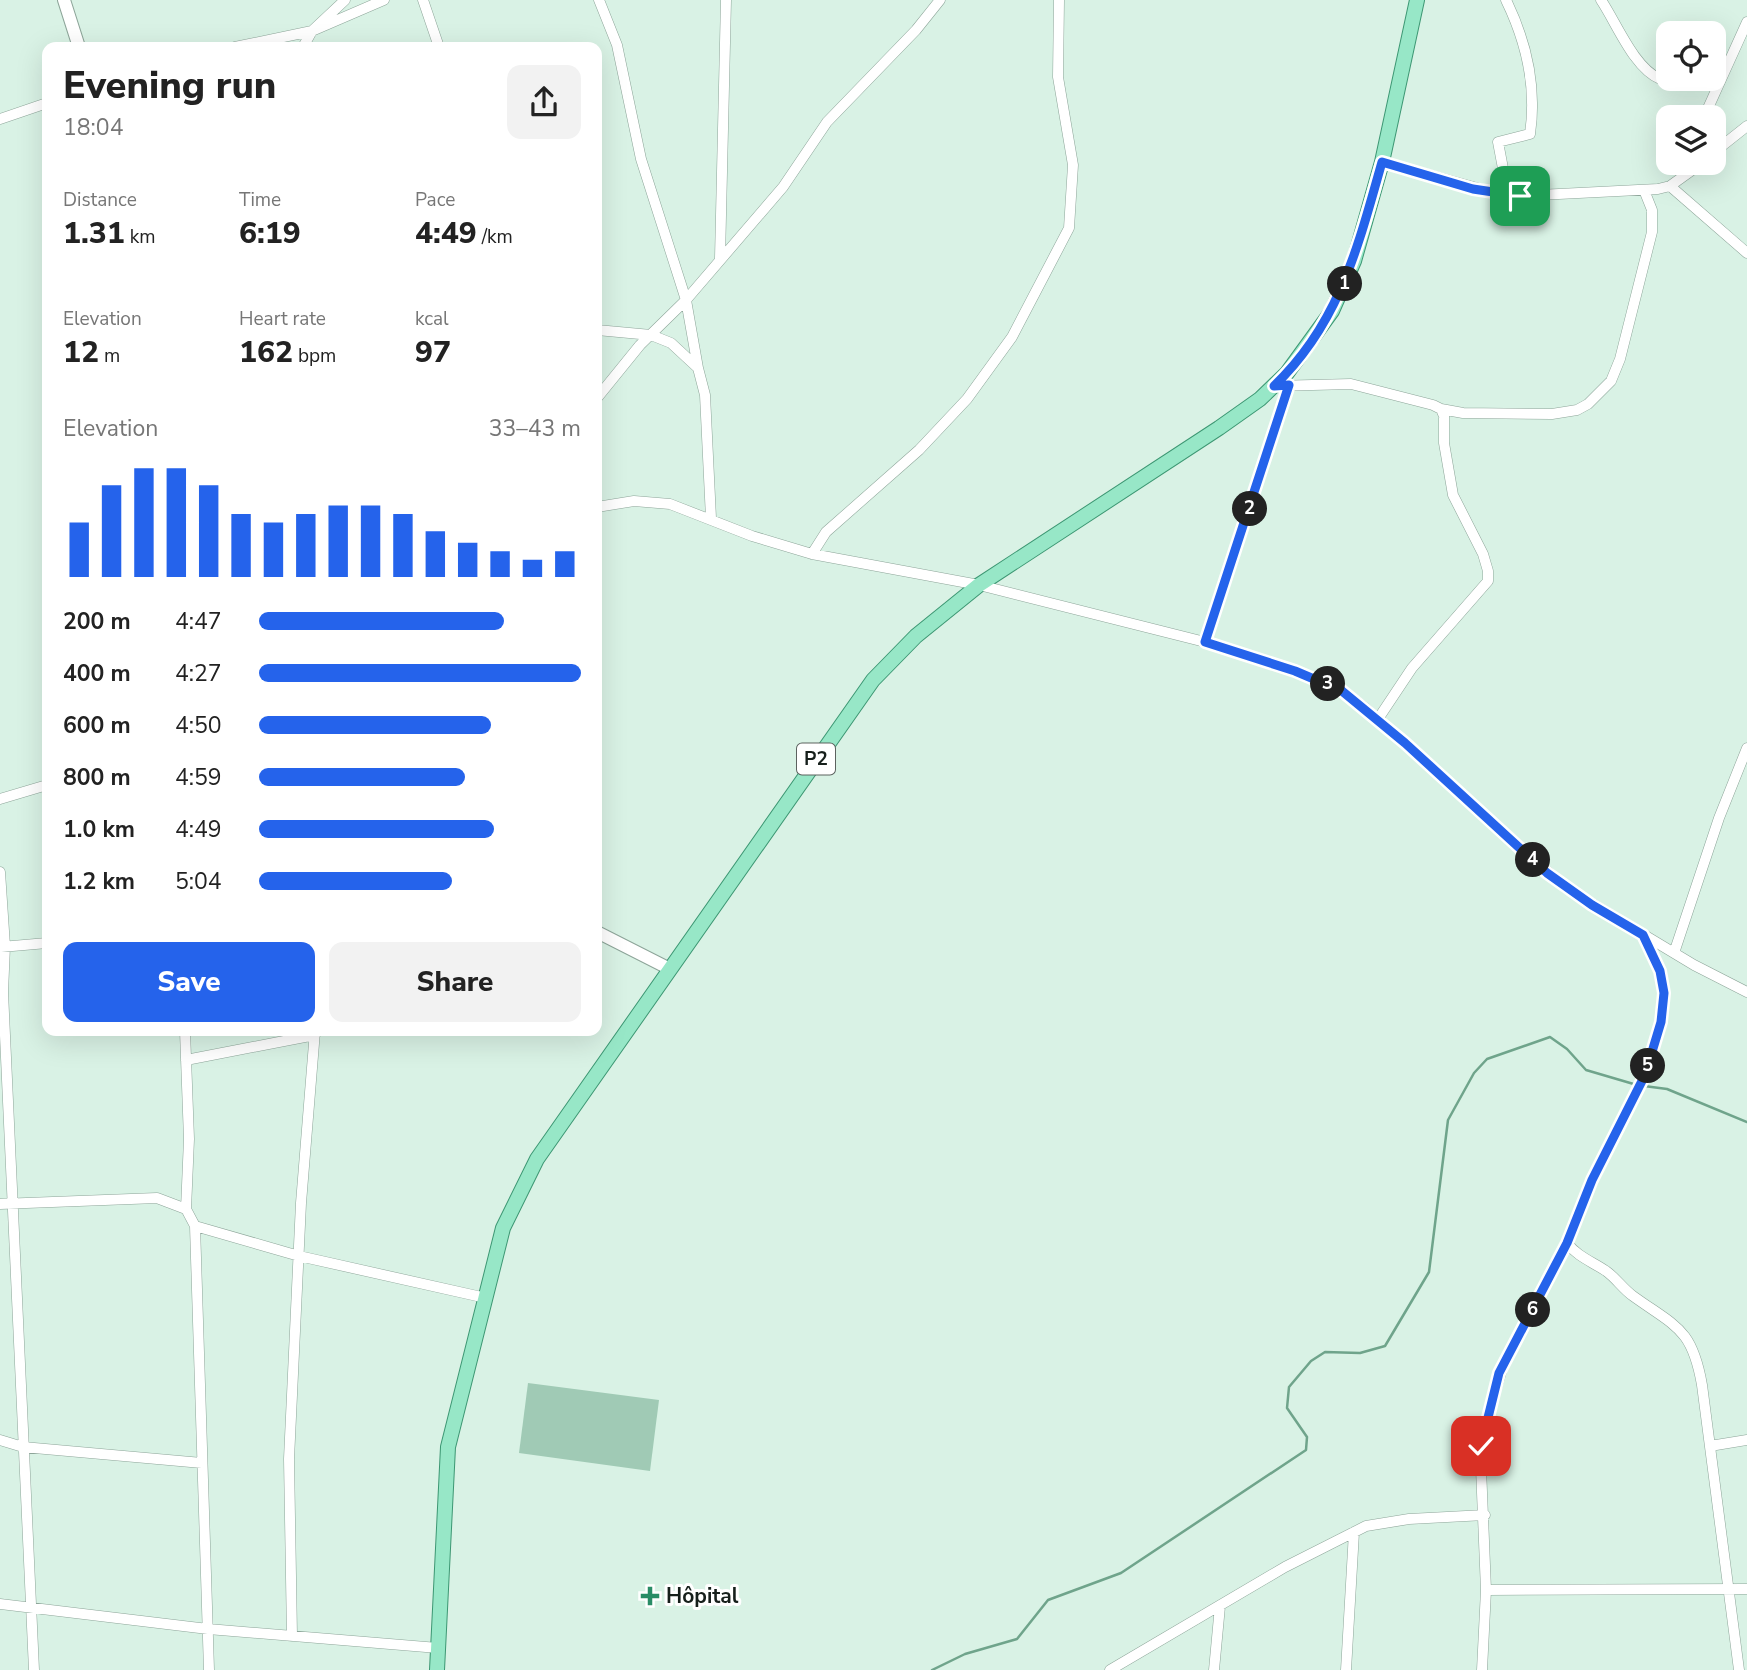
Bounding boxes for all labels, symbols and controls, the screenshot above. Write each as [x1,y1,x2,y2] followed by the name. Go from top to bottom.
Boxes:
[1656,21,1726,175] map controls
[1656,21,1726,91] button: locate
[63,60,276,111] text: Evening run
[507,65,581,139] button: share
[1656,105,1726,175] button: layers
[63,112,123,143] text: 18:04
[1490,166,1550,226] pin
[1501,177,1539,215] icon: arrive
[63,187,137,213] text: Distance
[239,187,281,213] text: Time
[415,187,455,213] text: Pace
[63,213,125,254] text: 1.31
[239,213,301,254] text: 6:19
[415,213,477,254] text: 4:49
[125,224,155,250] text: km
[477,224,513,250] text: /km
[1328,266,1362,302] pin: 1
[1339,270,1350,296] text: 1
[63,306,142,332] text: Elevation
[239,306,326,332] text: Heart rate
[415,306,449,332] text: kcal
[63,332,99,373] text: 12
[239,332,293,373] text: 162
[415,332,451,373] text: 97
[99,343,120,369] text: m
[293,343,336,369] text: bpm
[63,413,158,444] text: Elevation
[489,413,581,444] text: 33–43 m
[1232,491,1268,526] pin: 2
[1244,495,1255,521] text: 2
[63,606,131,637] text: 200 m
[175,606,222,637] text: 4:47
[63,658,131,689] text: 400 m
[175,658,222,689] text: 4:27
[1310,666,1346,702] pin: 3
[1322,670,1333,696] text: 3
[63,710,131,741] text: 600 m
[175,710,222,741] text: 4:50
[797,744,835,774] road number: P2
[63,762,131,793] text: 800 m
[175,762,222,793] text: 4:59
[63,814,135,845] text: 1.0 km
[175,814,222,845] text: 4:49
[1516,842,1550,878] pin: 4
[1527,846,1538,872] text: 4
[63,866,135,897] text: 1.2 km
[175,866,222,897] text: 5:04
[63,942,315,1022] button: Save
[329,942,581,1022] button: Share
[1630,1048,1666,1084] pin: 5
[1642,1052,1653,1078] text: 5
[1516,1292,1550,1328] pin: 6
[1527,1296,1538,1322] text: 6
[1451,1416,1511,1476] pin
[1462,1427,1500,1465] icon: check
[666,1582,739,1610] place label: Hôpital
[640,1586,660,1606] marker: Hôpital

